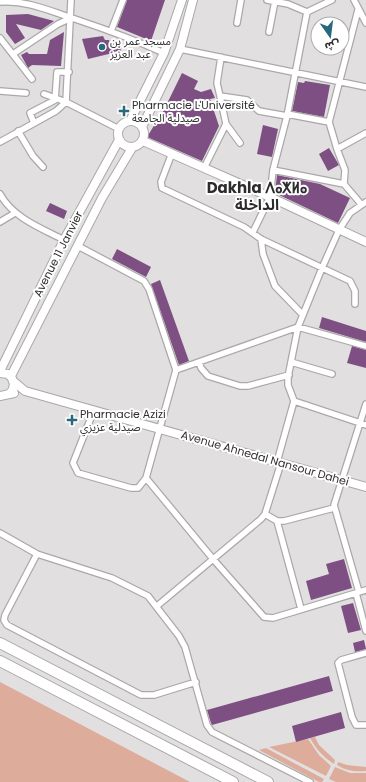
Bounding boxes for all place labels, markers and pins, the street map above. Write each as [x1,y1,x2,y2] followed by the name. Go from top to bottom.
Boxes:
[109,33,171,62] place label: مسجد عمر بن عبد العزيز
[97,42,107,52] marker: مسجد عمر بن عبد العزيز
[132,97,255,126] place label: Pharmacie L'Université صيدلية الجامعة
[119,106,129,116] marker: Pharmacie L'Université صيدلية الجامعة
[80,406,166,437] place label: Pharmacie Azizi صيدلية عزيزي
[67,415,77,425] marker: Pharmacie Azizi صيدلية عزيزي

